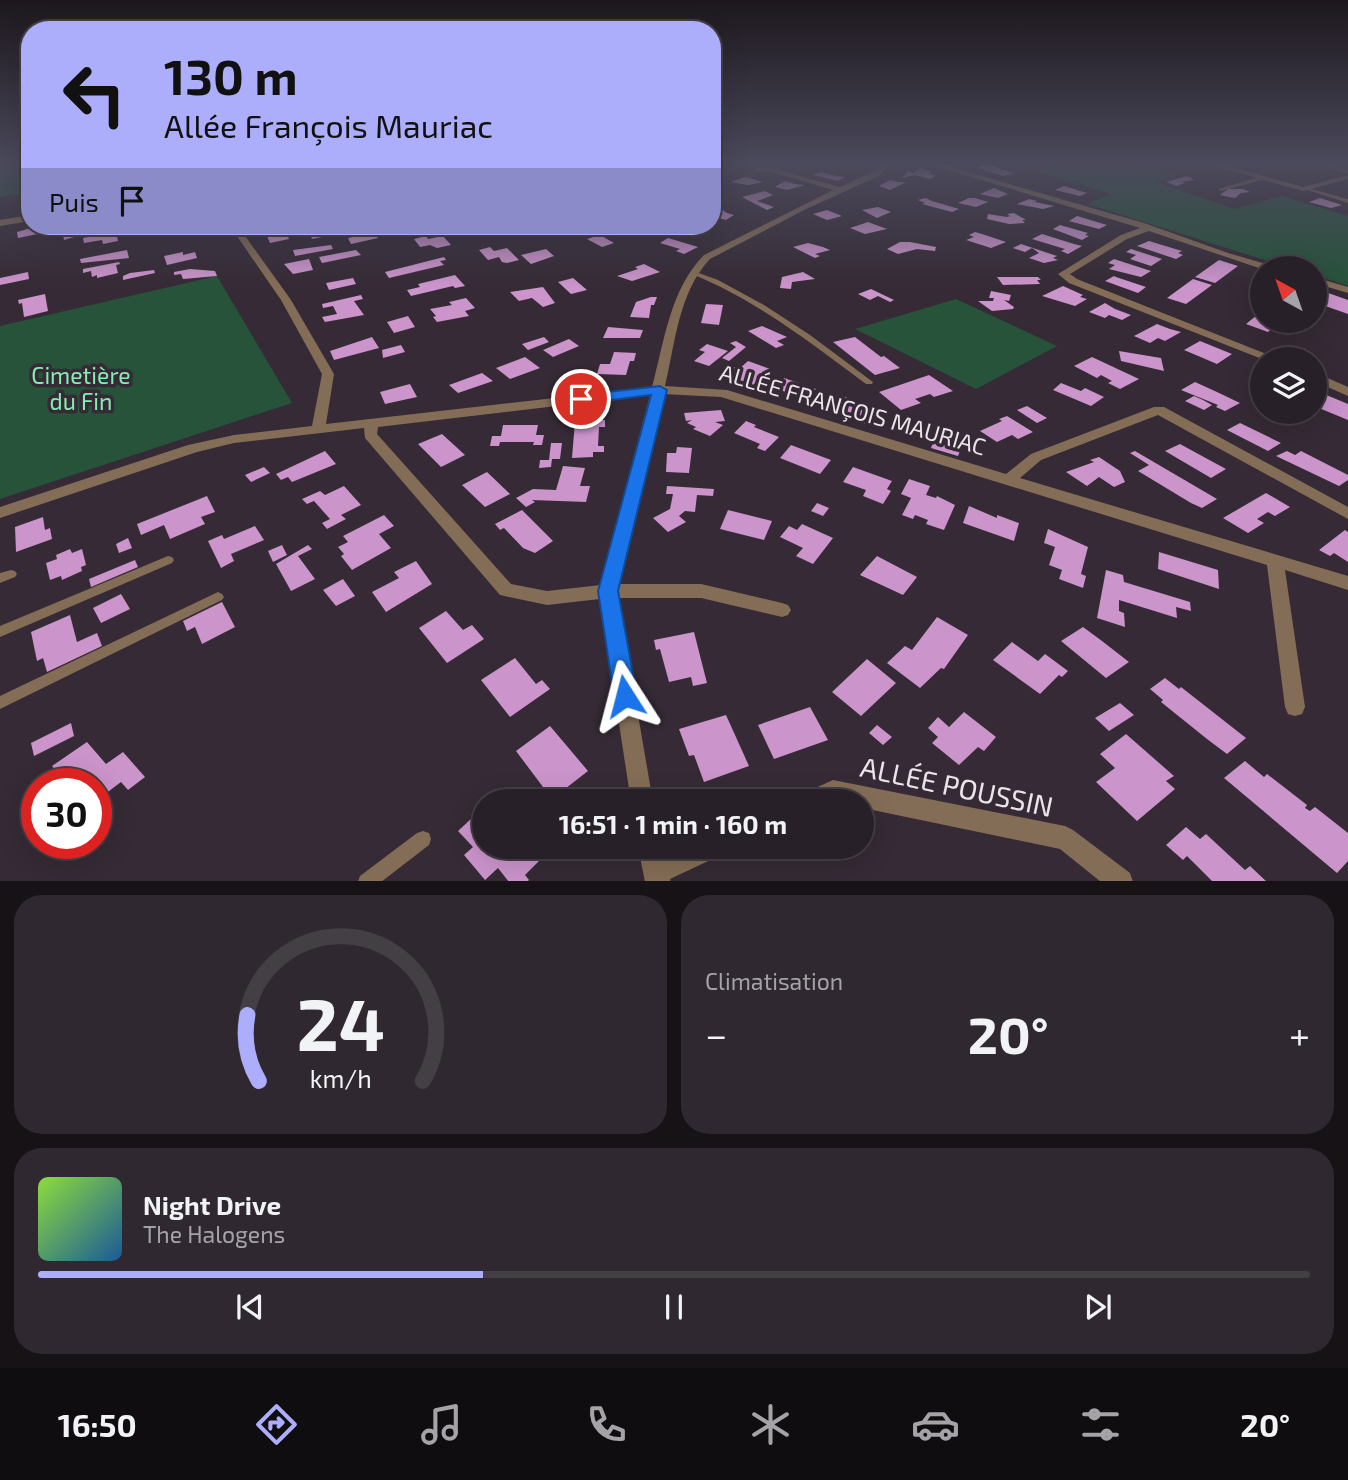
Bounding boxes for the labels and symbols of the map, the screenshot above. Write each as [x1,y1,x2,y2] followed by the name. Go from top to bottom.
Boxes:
[1250,256,1326,332] north arrow
[716,358,989,461] street label: ALLÉE FRANÇOIS MAURIAC
[31,361,131,415] park label: Cimetière du Fin
[551,369,611,429] pin
[588,659,662,733] position arrow
[858,749,1056,823] street label: ALLÉE POUSSIN
[21,768,112,859] speed limit sign: 30

